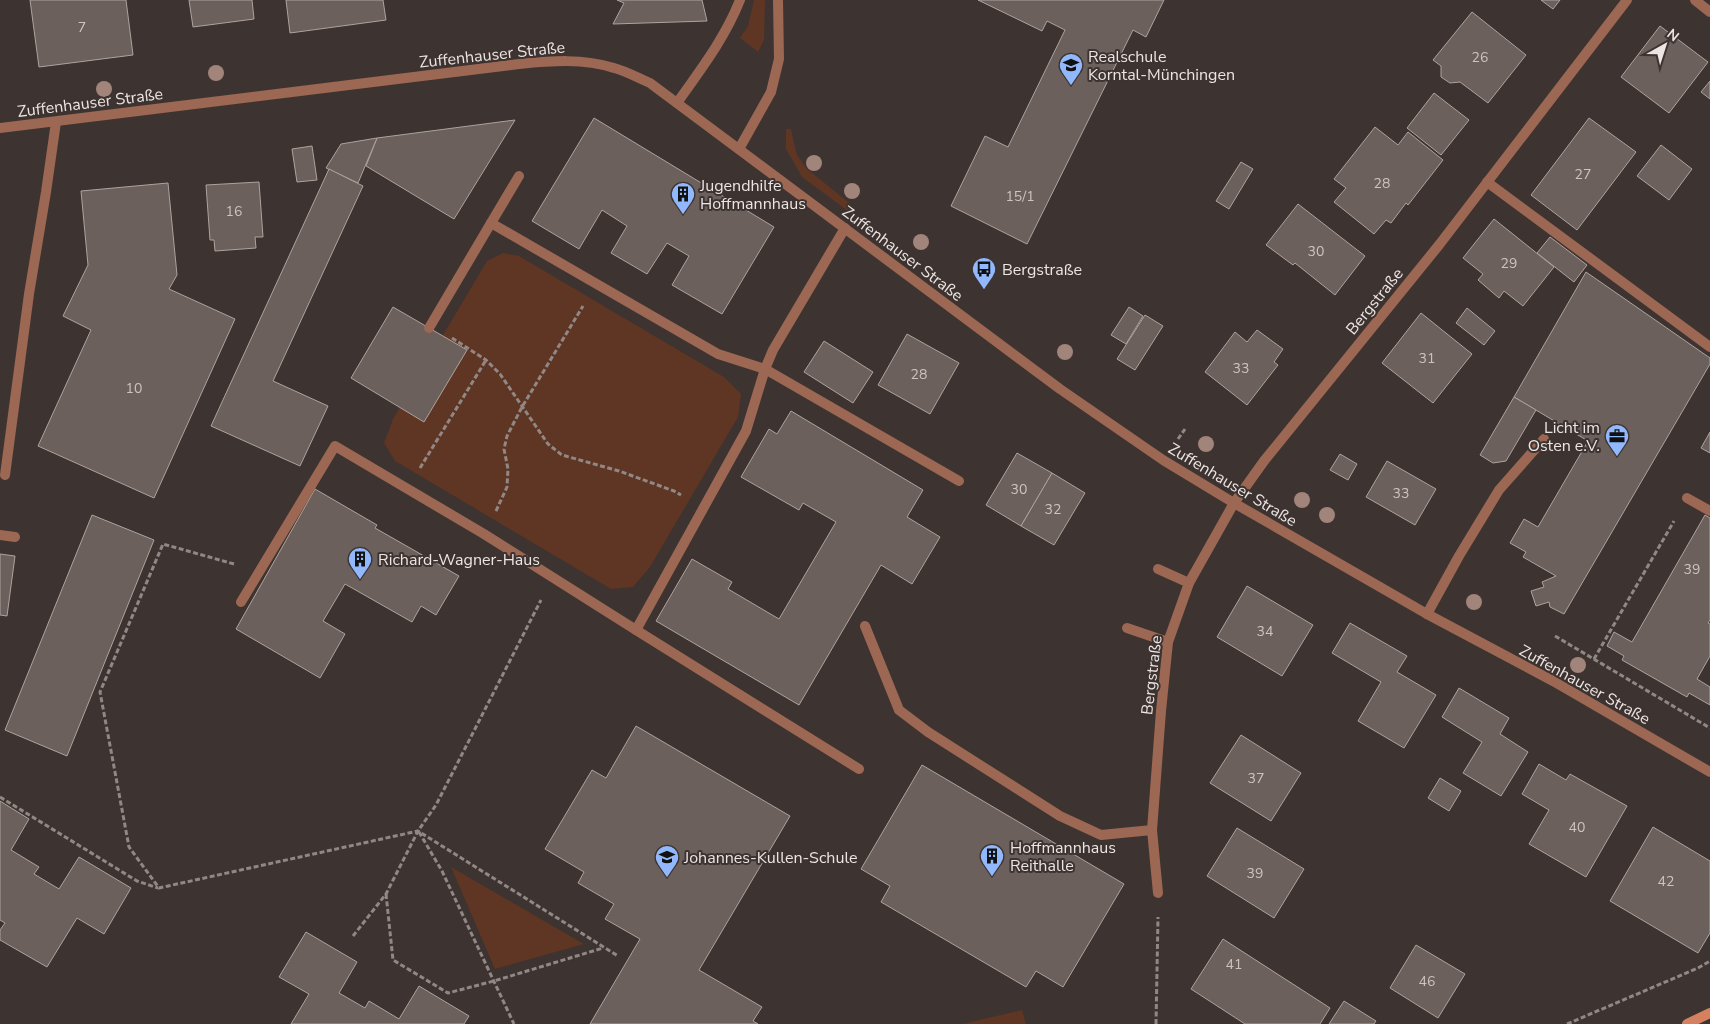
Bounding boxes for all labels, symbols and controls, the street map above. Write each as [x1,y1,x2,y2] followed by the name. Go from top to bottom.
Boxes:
[78,18,86,37] house number: 7
[1640,20,1690,70] north arrow
[1663,25,1683,46] text: N
[418,36,566,74] street label: Zuffenhauser Straße
[1088,46,1235,86] place label: Realschule Korntal-Münchingen
[1472,48,1488,67] house number: 26
[1058,52,1084,86] school or university icon: Realschule Korntal-Münchingen
[16,83,164,123] street label: Zuffenhauser Straße
[1575,165,1591,184] house number: 27
[1374,174,1390,193] house number: 28
[699,175,806,215] place label: Jugendhilfe Hoffmannhaus
[670,181,696,215] building icon: Jugendhilfe Hoffmannhaus
[1005,187,1035,206] house number: 15/1
[837,201,968,307] street label: Zuffenhauser Straße
[226,202,242,221] house number: 16
[1308,242,1324,261] house number: 30
[1501,254,1517,273] house number: 29
[971,256,997,290] bus stop icon: Bergstraße
[1002,259,1082,281] place label: Bergstraße
[1341,264,1409,340] street label: Bergstraße
[1419,349,1435,368] house number: 31
[1233,359,1249,378] house number: 33
[911,365,927,384] house number: 28
[126,379,142,398] house number: 10
[1528,417,1600,457] place label: Licht im Osten e.V.
[1604,423,1630,457] office icon: Licht im Osten e.V.
[1164,438,1301,532] street label: Zuffenhauser Straße
[1011,480,1027,499] house number: 30
[1393,484,1409,503] house number: 33
[1045,500,1061,519] house number: 32
[347,546,373,580] building icon: Richard-Wagner-Haus
[378,549,540,571] place label: Richard-Wagner-Haus
[1684,560,1700,579] house number: 39
[1257,622,1273,641] house number: 34
[1136,634,1168,716] street label: Bergstraße
[1515,640,1654,730] street label: Zuffenhauser Straße
[1248,769,1264,788] house number: 37
[1569,818,1585,837] house number: 40
[1010,837,1116,877] place label: Hoffmannhaus Reithalle
[979,843,1005,877] building icon: Hoffmannhaus Reithalle
[654,844,680,878] school or university icon: Johannes-Kullen-Schule
[683,847,858,869] place label: Johannes-Kullen-Schule
[1247,864,1263,883] house number: 39
[1658,872,1674,891] house number: 42
[1226,955,1242,974] house number: 41
[1419,972,1435,991] house number: 46

